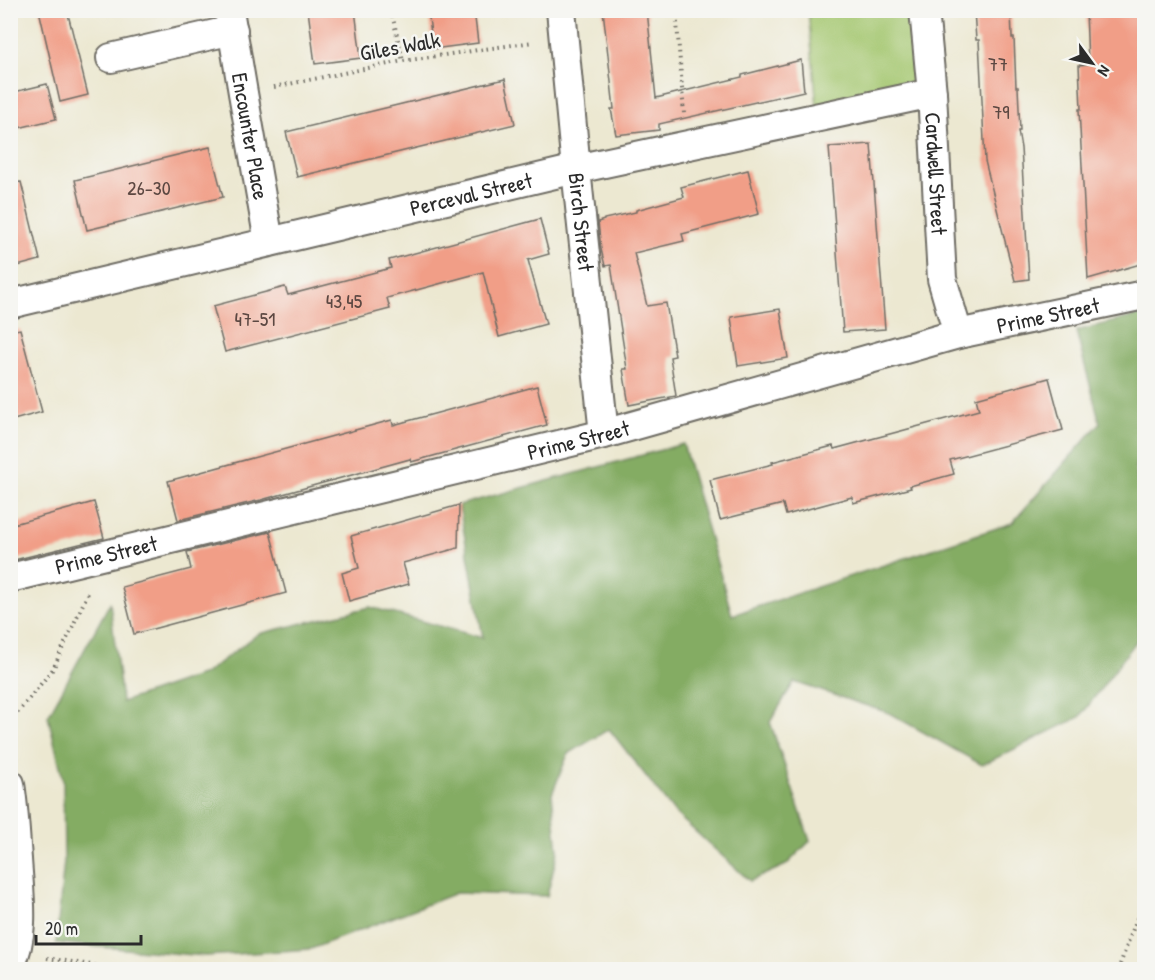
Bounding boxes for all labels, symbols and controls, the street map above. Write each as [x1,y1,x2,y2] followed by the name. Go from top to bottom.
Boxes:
[358,24,442,68] street label: Giles Walk
[1062,33,1122,93] north arrow
[988,50,1008,77] house number: 77
[1093,62,1116,81] text: N
[225,71,276,202] street label: Encounter Place
[992,98,1010,125] house number: 79
[918,112,955,236] street label: Cardwell Street
[407,165,536,223] street label: Perceval Street
[561,171,602,273] street label: Birch Street
[127,174,171,201] house number: 26-30
[326,287,363,314] house number: 43,45
[994,290,1102,340] street label: Prime Street
[234,305,276,332] house number: 47-51
[524,412,633,467] street label: Prime Street
[52,528,161,582] street label: Prime Street
[36,908,141,946] scale bar
[45,916,78,941] text: 20 m

